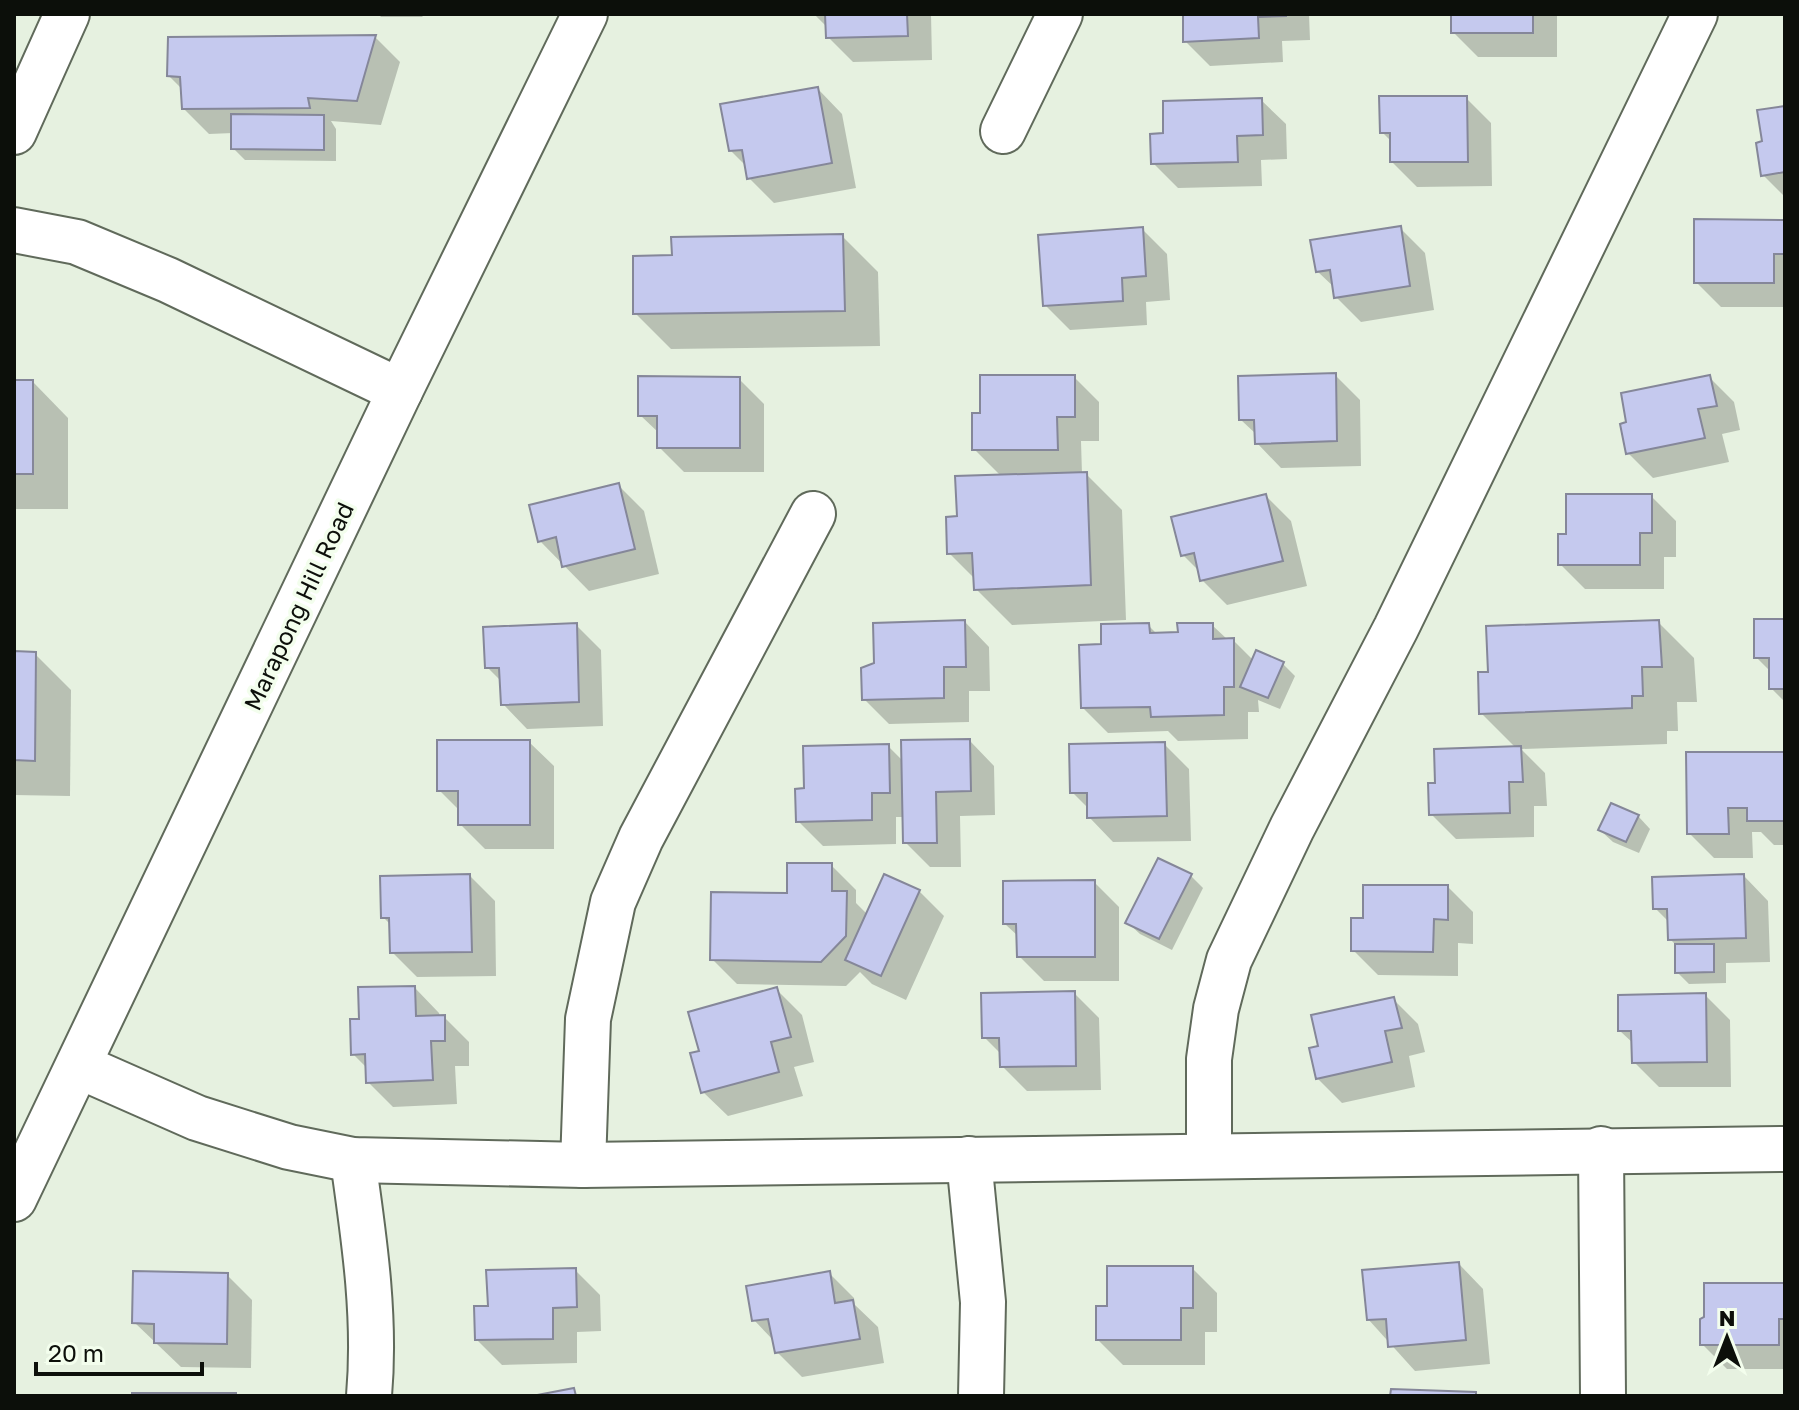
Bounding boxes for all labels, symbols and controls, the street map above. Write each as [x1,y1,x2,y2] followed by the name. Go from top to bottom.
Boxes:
[237,497,359,715] street label: Marapong Hill Road
[1687,1298,1767,1378] north arrow
[1719,1304,1735,1331] text: N
[36,1326,202,1376] scale bar
[48,1338,104,1367] text: 20 m

